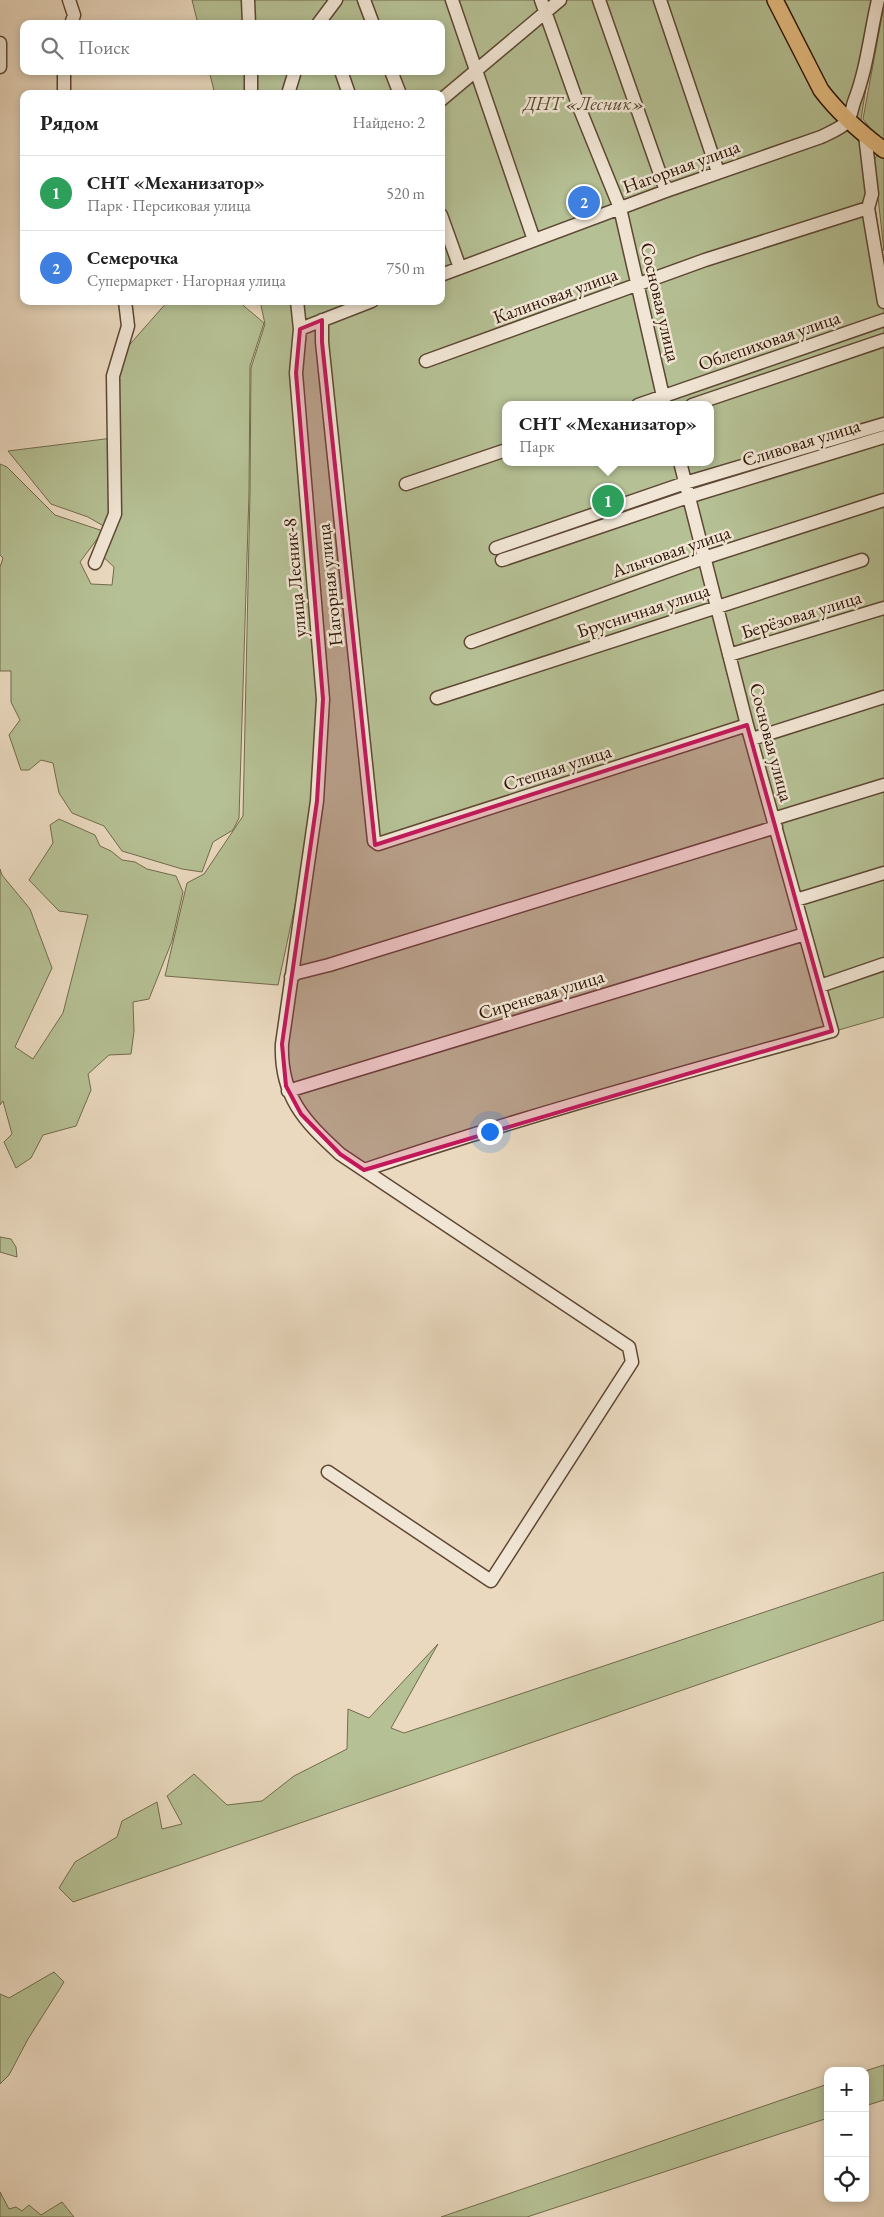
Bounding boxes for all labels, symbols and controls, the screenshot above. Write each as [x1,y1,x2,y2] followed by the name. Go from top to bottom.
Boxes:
[20,20,445,75] search box
[38,34,66,62] icon: search
[78,35,130,60] text: Поиск
[521,91,645,116] park label: ДНТ «Лесник»
[40,109,99,136] text: Рядом
[353,112,425,133] text: Найдено: 2
[619,134,744,199] street label: Нагорная улица
[87,170,265,195] text: СНТ «Механизатор»
[52,183,60,204] text: 1
[386,183,425,204] text: 520 m
[568,183,600,221] pin: 2
[87,195,251,216] text: Парк · Персиковая улица
[635,240,687,365] street label: Сосновая улица
[87,245,178,270] text: Семерочка
[52,258,60,279] text: 2
[386,258,425,279] text: 750 m
[489,261,621,330] street label: Калиновая улица
[87,270,286,291] text: Супермаркет · Нагорная улица
[695,304,844,376] street label: Облепиховая улица
[502,401,714,466] popup
[519,411,697,436] text: СНТ «Механизатор»
[739,413,864,472] street label: Сливовая улица
[519,436,555,457] text: Парк
[592,482,624,520] pin: 1
[277,517,312,639] street label: улица Лесник-8
[607,519,734,584] street label: Алычовая улица
[311,522,348,647] street label: Нагорная улица
[573,577,713,644] street label: Брусничная улица
[738,584,865,645] street label: Берёзовая улица
[744,680,799,805] street label: Сосновая улица
[500,738,615,797] street label: Степная улица
[475,963,608,1025] street label: Сиреневая улица
[477,1119,503,1145] your location
[824,2067,869,2202] map controls
[824,2067,869,2112] button: +
[824,2112,869,2157] button: −
[824,2157,869,2202] button: locate

